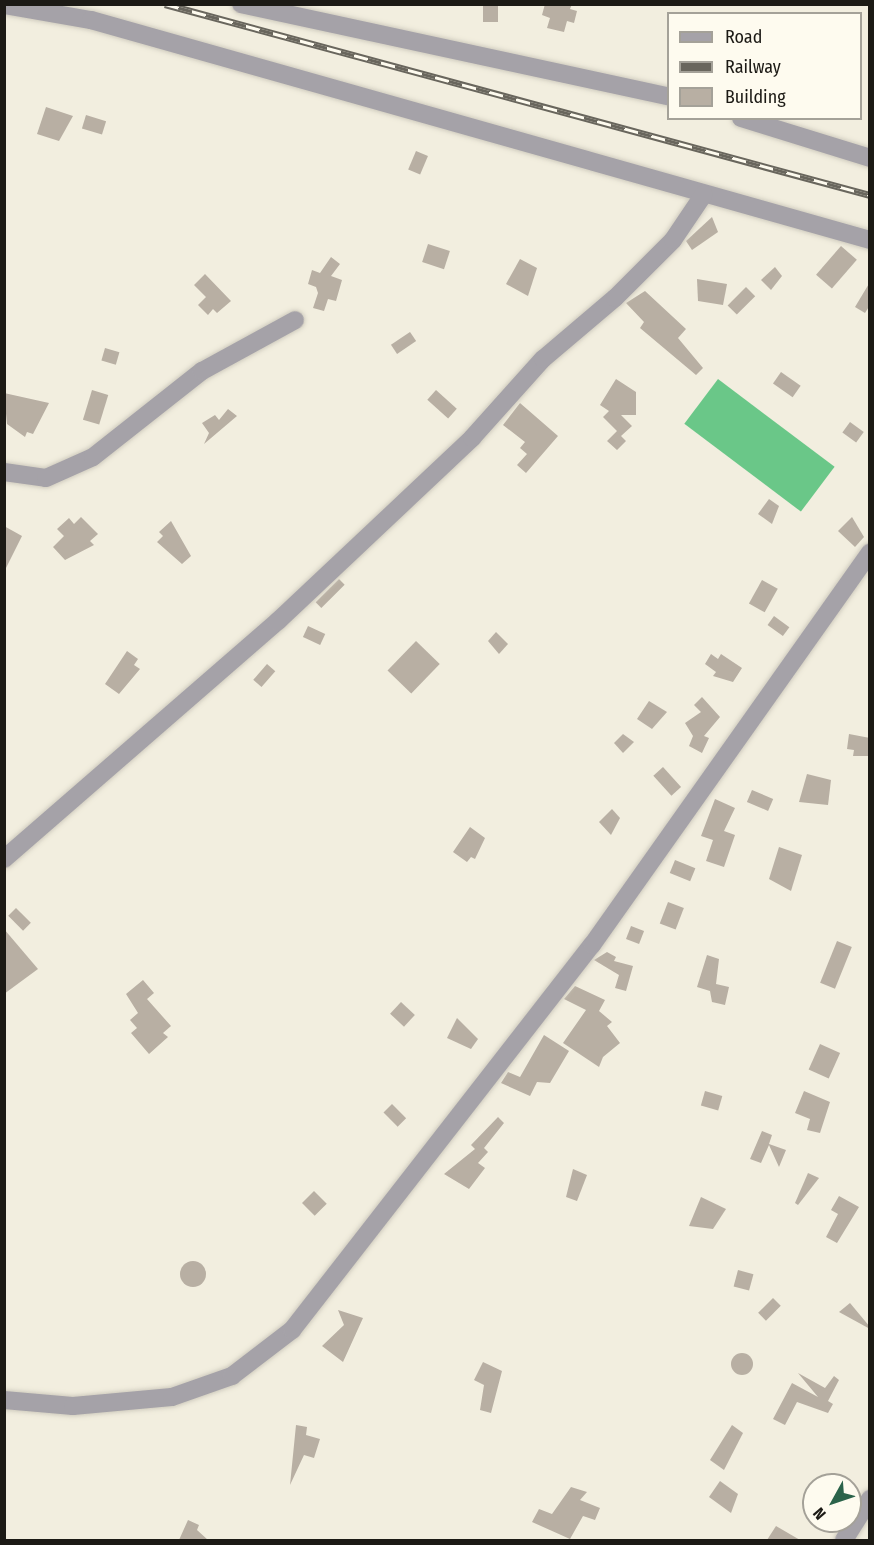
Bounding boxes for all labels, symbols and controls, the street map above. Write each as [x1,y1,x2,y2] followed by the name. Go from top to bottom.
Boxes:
[667,12,862,120] legend
[725,26,762,48] text: Road
[725,56,781,78] text: Railway
[725,86,786,108] text: Building
[802,1473,862,1533] north arrow
[809,1504,830,1523] text: N

